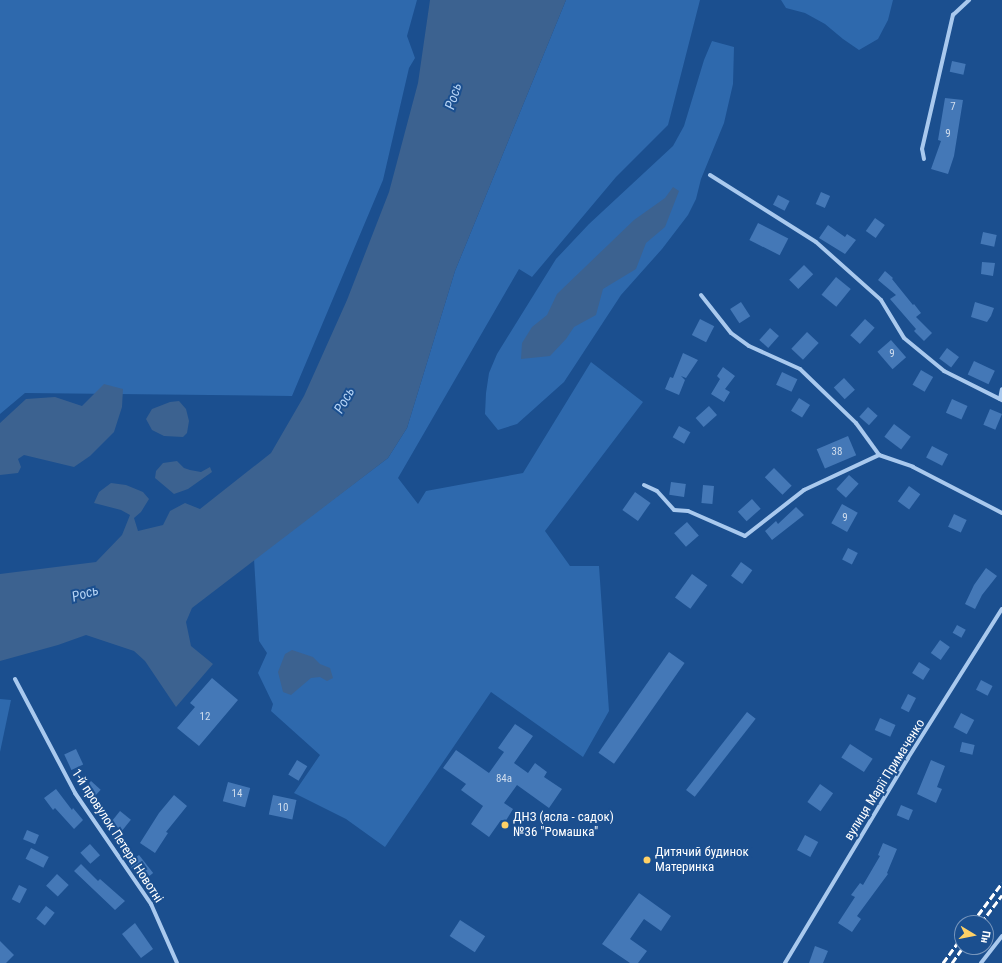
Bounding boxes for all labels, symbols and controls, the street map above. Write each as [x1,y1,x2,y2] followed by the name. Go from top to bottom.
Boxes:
[441,81,465,111] water label: Рось
[950,100,956,114] house number: 7
[945,127,951,141] house number: 9
[889,347,895,361] house number: 9
[330,384,358,416] water label: Рось
[832,445,842,459] house number: 38
[842,511,848,525] house number: 9
[70,581,100,605] water label: Рось
[200,710,210,724] house number: 12
[841,717,929,843] street label: вулиця Марії Примаченко
[68,766,166,906] street label: 1-й провулок Петера Новотні
[496,772,512,786] house number: 84а
[232,787,242,801] house number: 14
[278,801,288,815] house number: 10
[513,810,614,841] place label: ДНЗ (ясла - садок) №36 "Ромашка"
[500,820,510,830] marker: ДНЗ (ясла - садок) №36 "Ромашка"
[655,845,749,876] place label: Дитячий будинок Материнка
[642,855,652,865] marker: Дитячий будинок Материнка
[954,915,994,955] north arrow
[978,930,993,944] text: Пн

